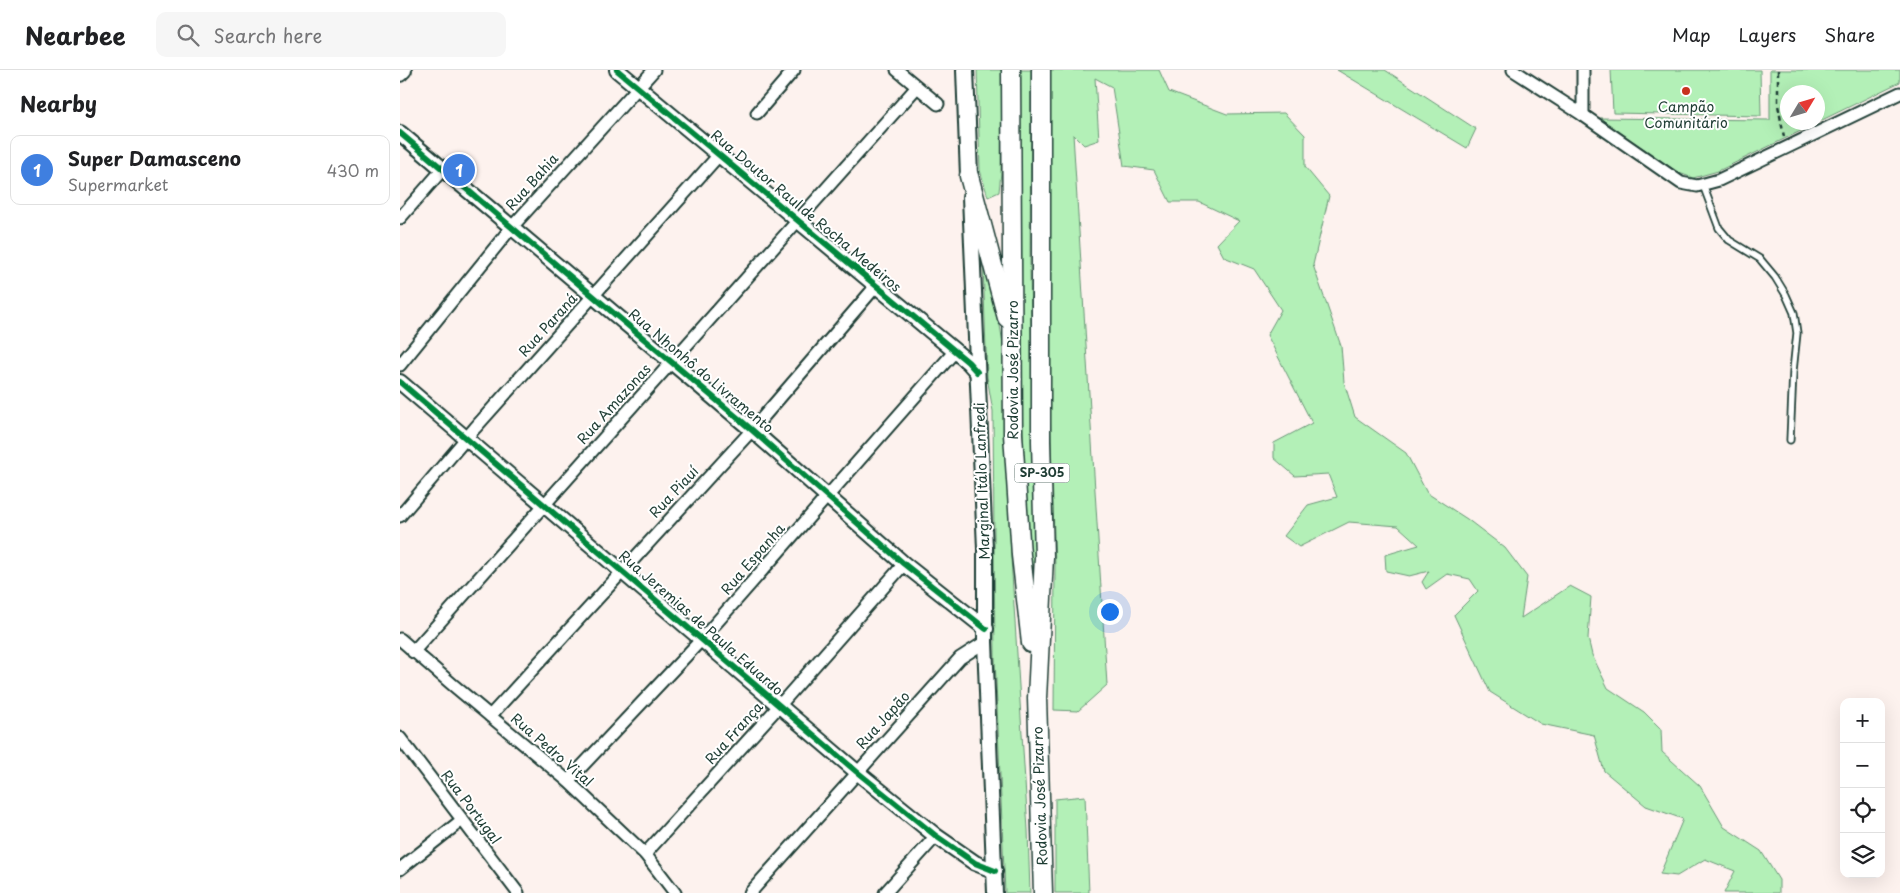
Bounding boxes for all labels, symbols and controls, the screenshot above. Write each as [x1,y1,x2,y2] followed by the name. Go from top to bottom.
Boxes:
[156,12,506,57] search box
[25,17,126,53] text: Nearbee
[174,21,202,49] icon: search
[214,21,322,49] text: Search here
[1672,21,1711,48] text: Map
[1739,21,1796,48] text: Layers
[1824,21,1875,48] text: Share
[1680,85,1692,97] marker: Campão Comunitário
[1780,85,1825,130] north arrow
[20,87,97,119] text: Nearby
[1644,96,1728,133] place label: Campão Comunitário
[706,124,906,297] street label: Rua Doutor Raul de Rocha Medeiros
[68,144,241,172] text: Super Damasceno
[500,148,563,215] street label: Rua Bahia
[443,151,475,189] pin: 1
[33,158,41,182] text: 1
[327,158,379,182] text: 430 m
[68,172,168,196] text: Supermarket
[513,288,582,361] street label: Rua Paraná
[1002,300,1023,440] street label: Rodovia José Pizarro
[624,304,779,438] street label: Rua Nhonhô do Livramento
[572,359,655,449] street label: Rua Amazonas
[968,402,995,560] street label: Marginal Itálo Lanfredi
[644,461,703,522] street label: Rua Piauí
[1014,463,1070,482] road number: SP-305
[716,518,790,599] street label: Rua Espanha
[614,545,788,700] street label: Rua Jeremias de Paula Eduardo
[1097,599,1123,625] your location
[851,686,914,753] street label: Rua Japão
[700,696,768,769] street label: Rua França
[1840,698,1885,878] map controls
[1840,698,1885,743] button: +
[507,708,598,791] street label: Rua Pedro Vital
[1027,726,1052,866] street label: Rodovia José Pizarro
[1840,743,1885,788] button: −
[437,765,506,848] street label: Rua Portugal
[1840,788,1885,833] button: locate
[1840,833,1885,878] button: layers

